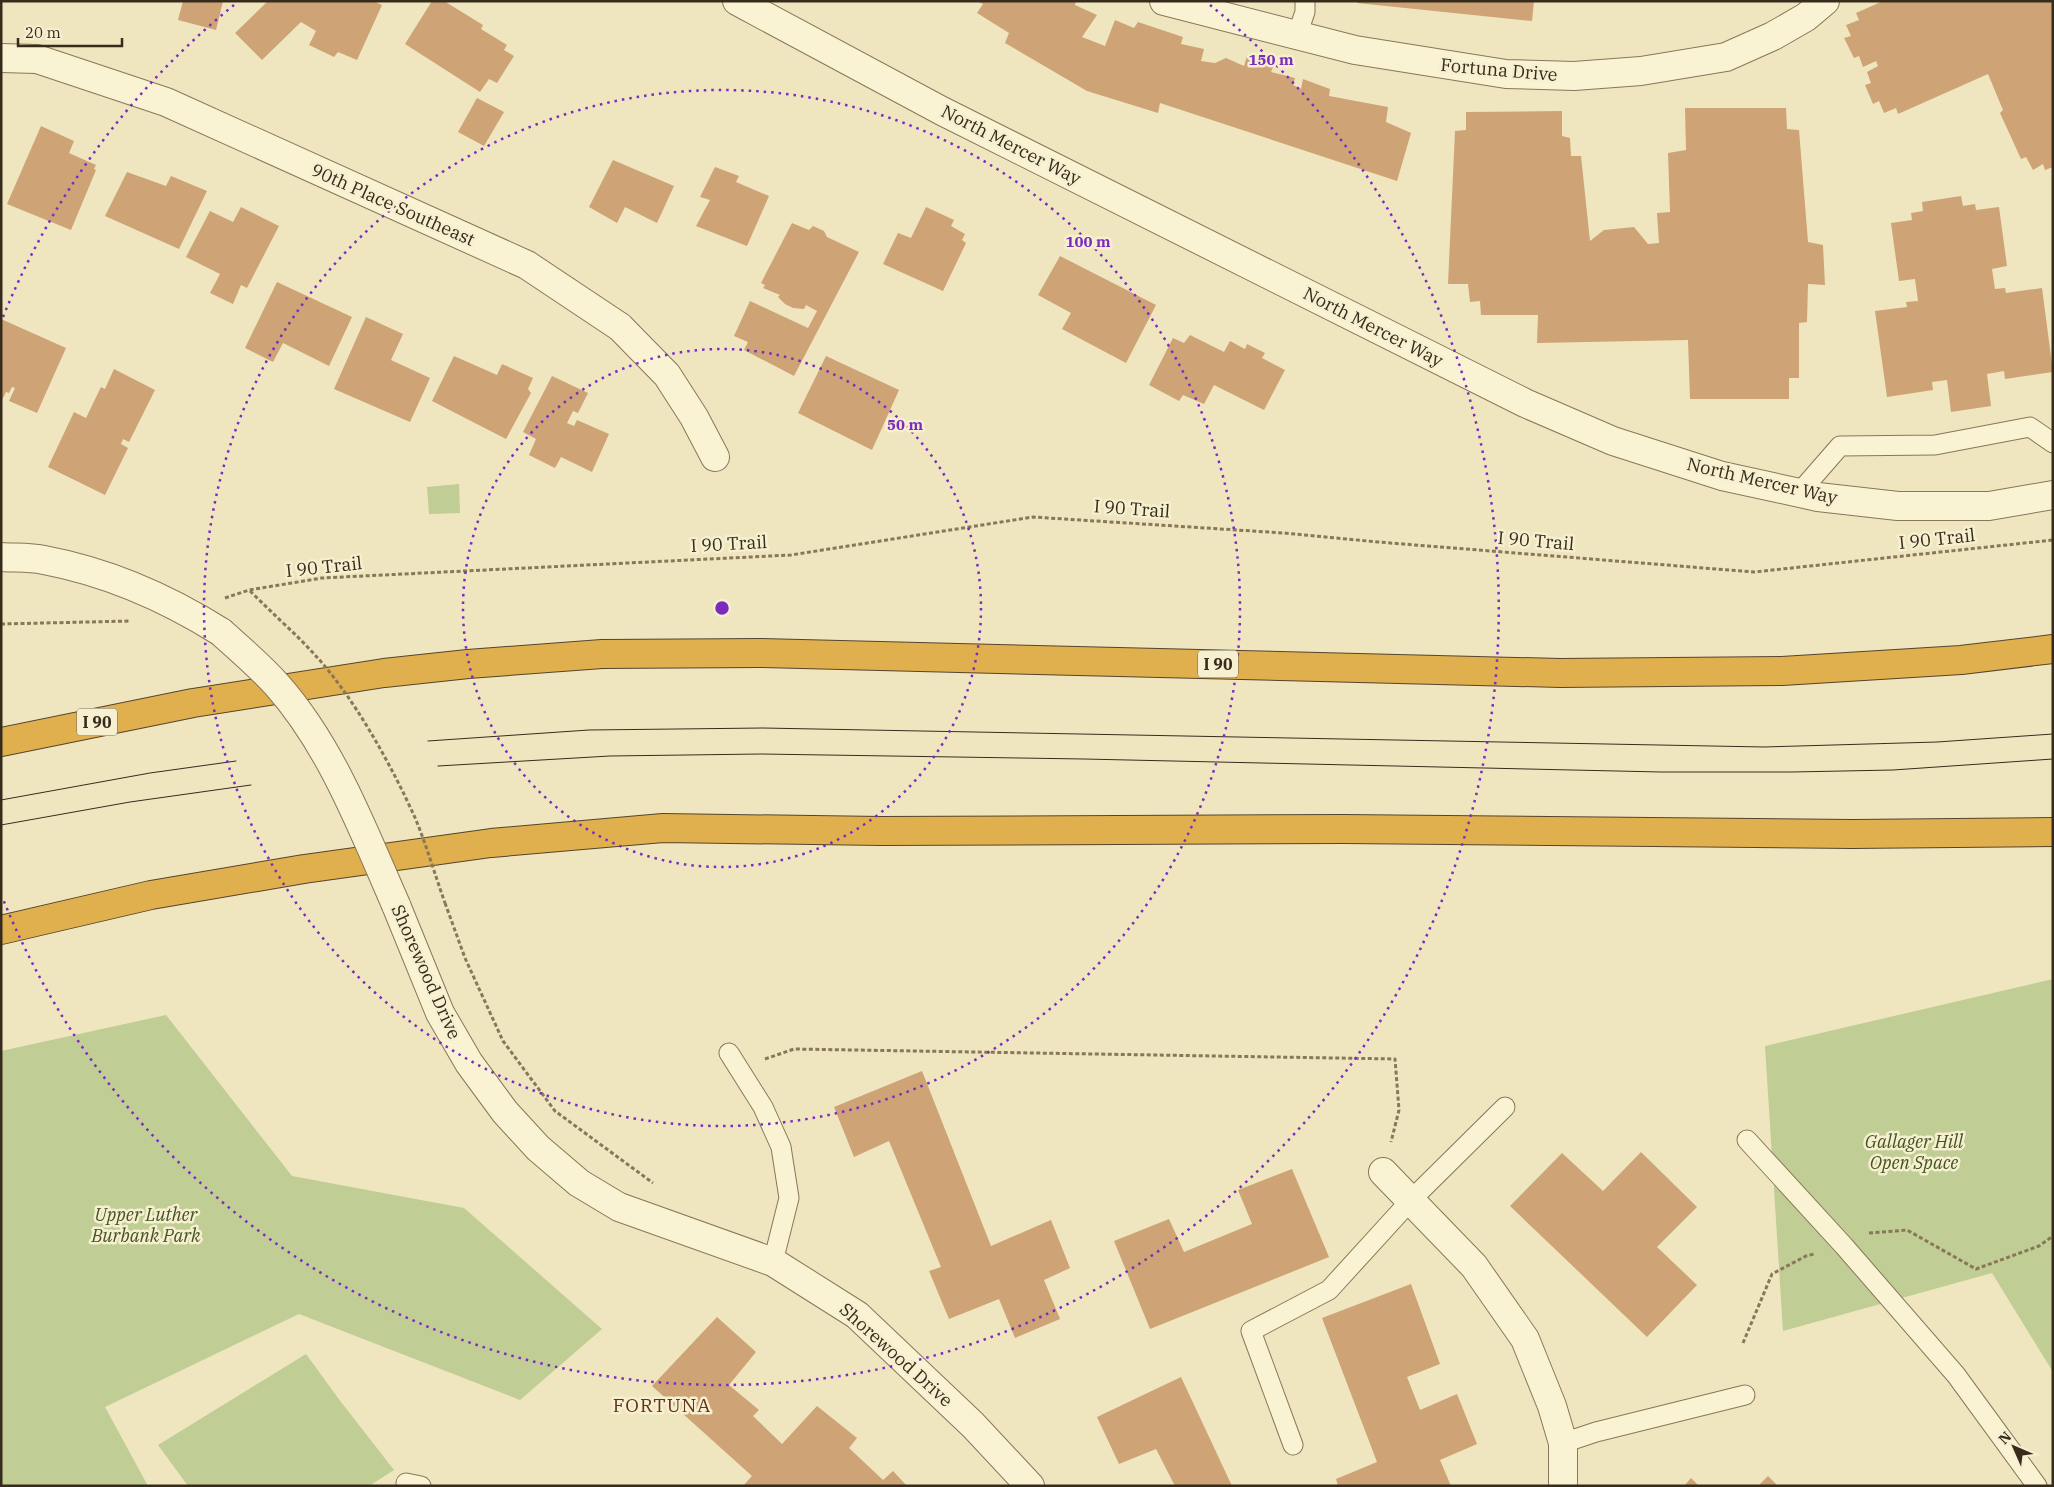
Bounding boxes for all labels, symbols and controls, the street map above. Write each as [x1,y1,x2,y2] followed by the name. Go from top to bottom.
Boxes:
[18,15,121,47] scale bar
[25,23,61,42] text: 20 m
[1248,50,1294,69] text: 150 m
[1440,53,1558,86] street label: Fortuna Drive
[937,99,1085,190] street label: North Mercer Way
[308,158,479,251] street label: 90th Place Southeast
[1065,232,1111,251] text: 100 m
[1299,281,1447,372] street label: North Mercer Way
[887,415,923,434] text: 50 m
[1685,452,1840,509] street label: North Mercer Way
[1093,494,1171,523] street label: I 90 Trail
[1898,523,1976,554] street label: I 90 Trail
[1497,526,1575,555] street label: I 90 Trail
[690,530,768,557] street label: I 90 Trail
[285,551,363,582] street label: I 90 Trail
[713,599,731,617] centre of rings
[1198,651,1238,678] road number: I 90
[77,709,117,736] road number: I 90
[387,901,466,1043] street label: Shorewood Drive
[1865,1130,1964,1174] park label: Gallager Hill Open Space
[90,1203,201,1247] park label: Upper Luther Burbank Park
[835,1298,958,1412] street label: Shorewood Drive
[613,1393,711,1417] district label: FORTUNA
[1989,1422,2039,1472] north arrow
[1995,1428,2015,1448] text: N

